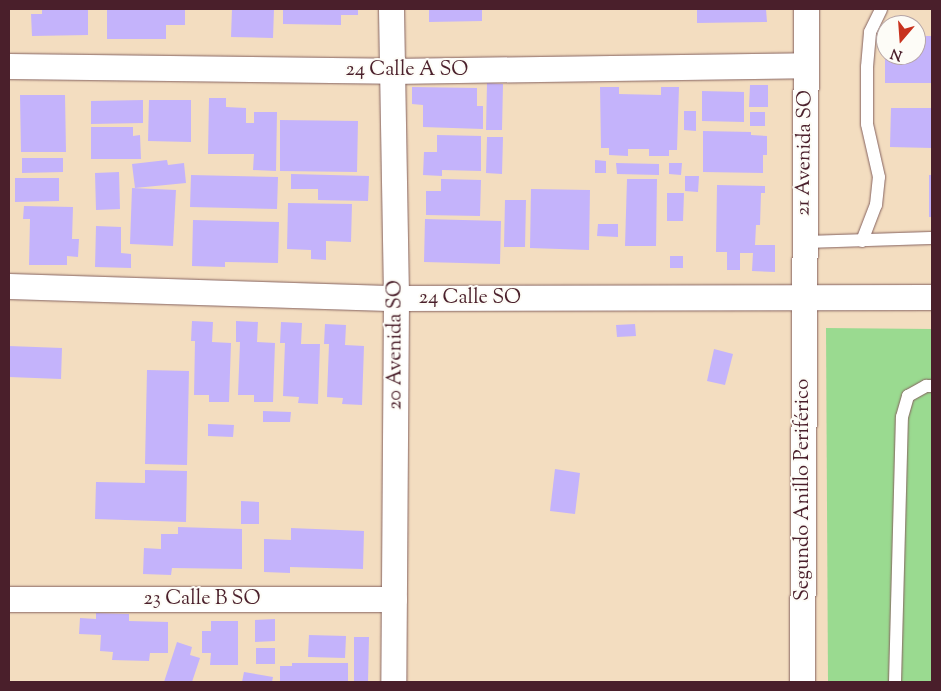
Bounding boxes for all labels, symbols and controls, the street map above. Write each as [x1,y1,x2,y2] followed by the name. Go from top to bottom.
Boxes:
[876,15,926,65] north arrow
[888,42,905,65] text: N
[346,58,468,82] street label: 24 Calle A SO
[792,90,818,216] street label: 21 Avenida SO
[384,280,408,410] street label: 20 Avenida SO
[419,286,521,310] street label: 24 Calle SO
[791,379,815,601] street label: Segundo Anillo Periférico
[143,587,261,611] street label: 23 Calle B SO

